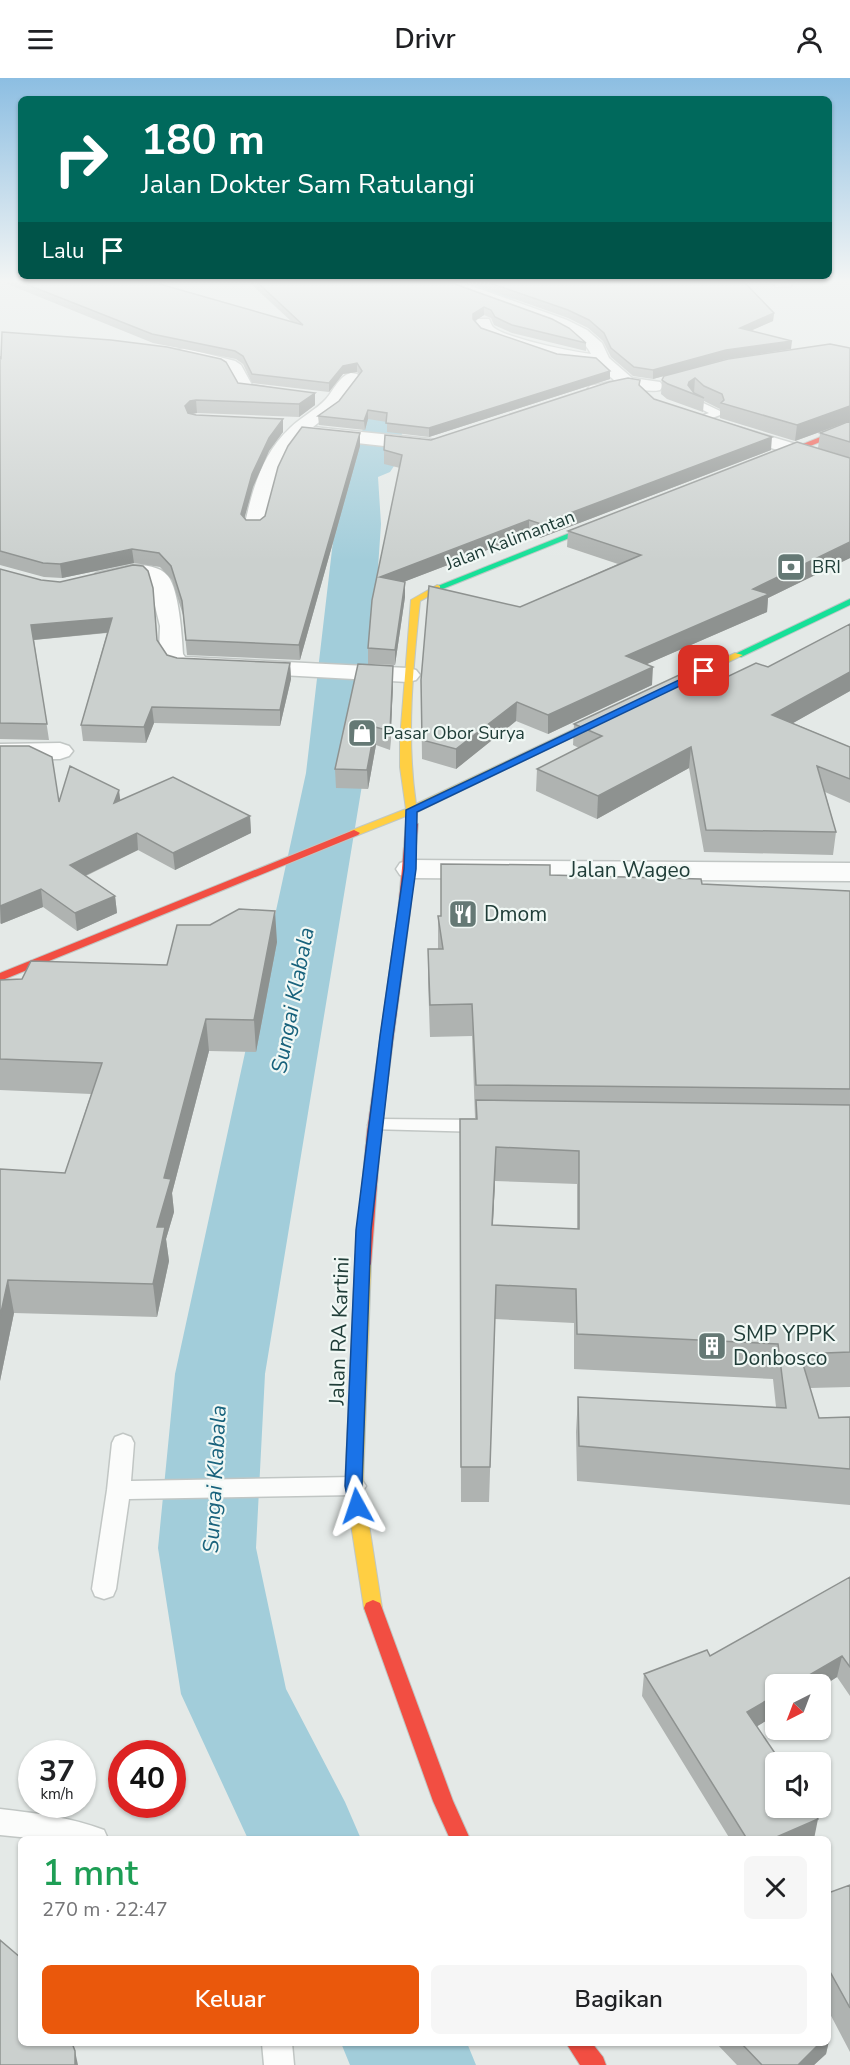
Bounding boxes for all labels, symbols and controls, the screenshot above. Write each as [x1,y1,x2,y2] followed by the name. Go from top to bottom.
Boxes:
[394,21,456,58] text: Drivr
[24,23,57,56] icon: menu
[793,23,826,56] icon: person
[141,112,265,169] text: 180 m
[42,120,120,198] icon: right
[141,166,475,203] text: Jalan Dokter Sam Ratulangi
[96,234,129,267] icon: arrive
[42,236,84,266] text: Lalu
[441,504,578,576] street label: Jalan Kalimantan
[775,551,807,583] bank icon: BRI
[812,555,841,579] place label: BRI
[678,645,729,696] pin
[687,654,720,687] icon: arrive
[346,717,378,749] shop icon: Pasar Obor Surya
[383,721,525,745] place label: Pasar Obor Surya
[569,856,690,884] street label: Jalan Wageo
[447,898,479,930] restaurant icon: Dmom
[484,900,547,928] place label: Dmom
[264,925,322,1076] water label: Sungai Klabala
[322,1256,356,1407] street label: Jalan RA Kartini
[733,1320,836,1372] place label: SMP YPPK Donbosco
[696,1330,728,1362] building icon: SMP YPPK Donbosco
[196,1404,234,1554] water label: Sungai Klabala
[325,1474,389,1538] position arrow
[765,1674,831,1740] north arrow
[765,1674,831,1818] map controls
[108,1740,186,1818] speed limit sign: 40
[39,1751,75,1792] text: 37
[765,1752,831,1818] button: sound
[40,1784,74,1804] text: km/h
[42,1849,138,1898] text: 1 mnt
[744,1856,807,1919] button: close
[42,1896,168,1923] text: 270 m · 22:47
[42,1965,419,2034] button: Keluar
[431,1965,807,2034] button: Bagikan

